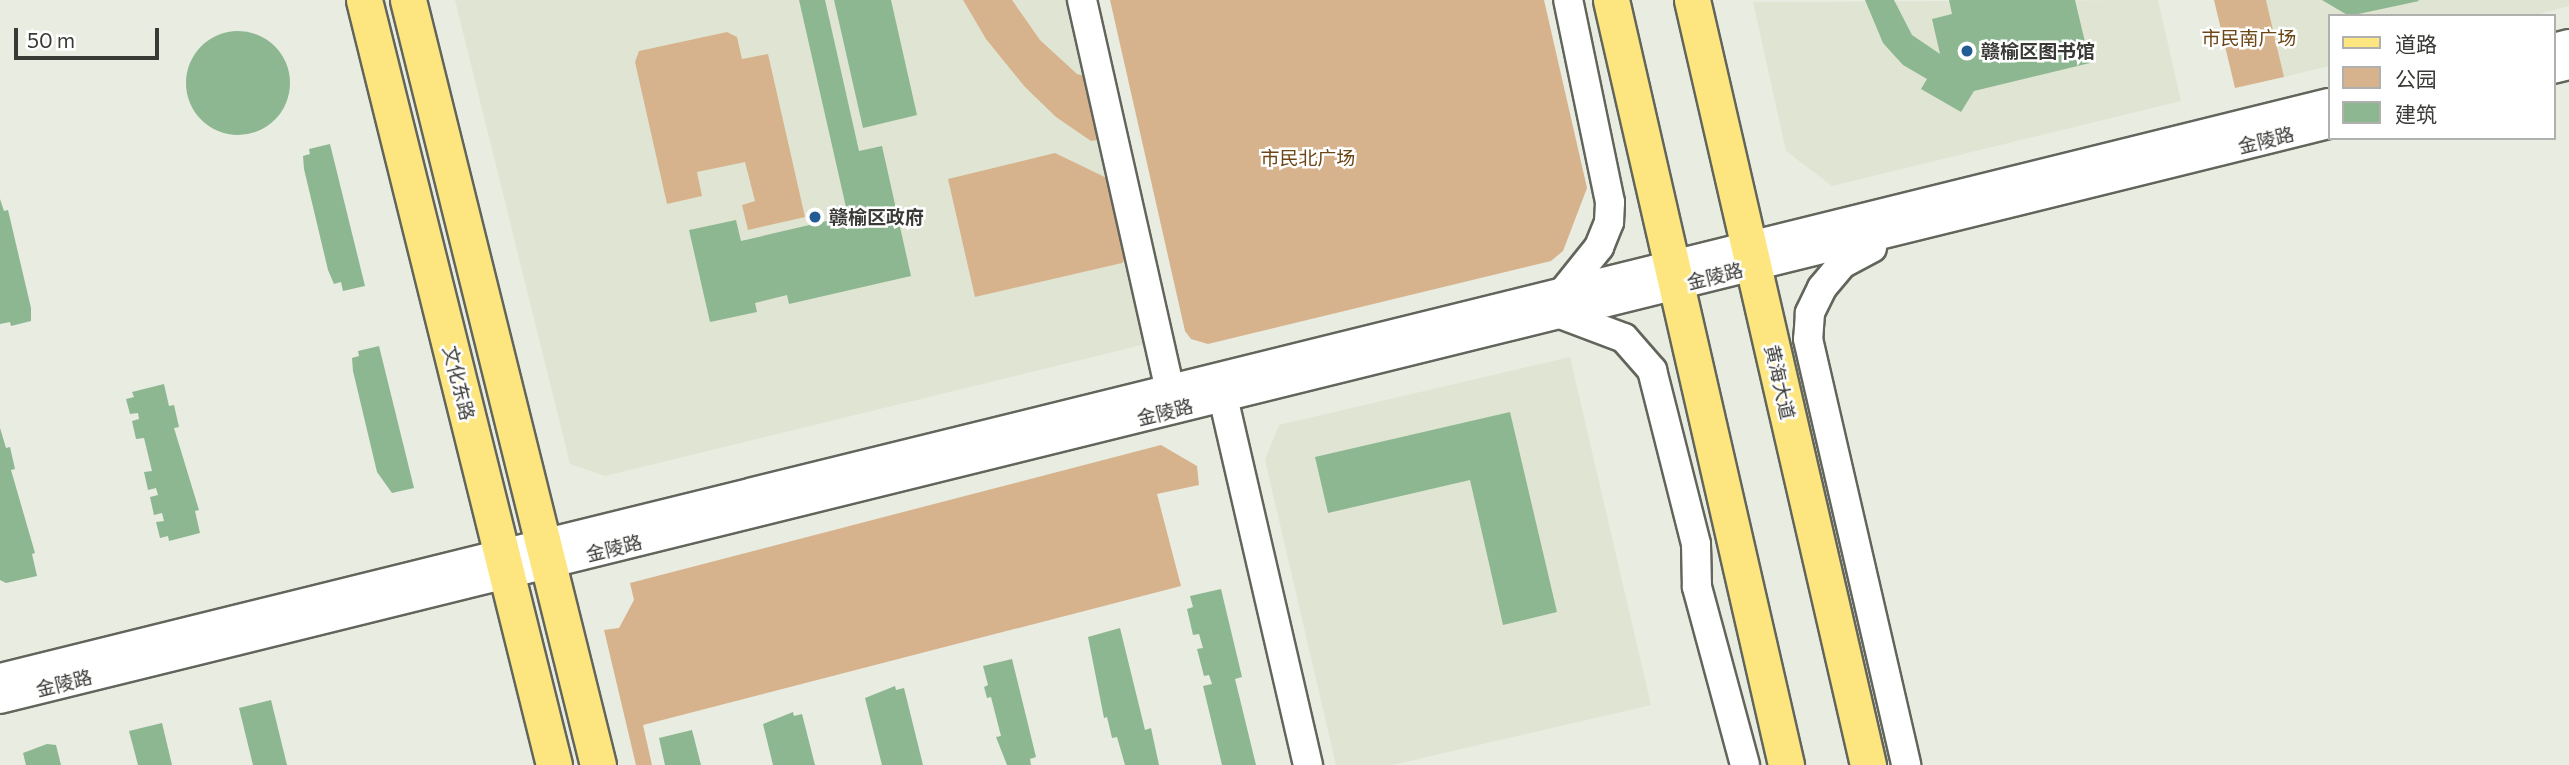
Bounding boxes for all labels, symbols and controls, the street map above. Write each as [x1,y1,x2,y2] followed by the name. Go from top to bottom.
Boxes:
[18,14,163,58] scale bar
[2328,14,2555,140] legend
[27,27,75,52] text: 50 m
[2202,27,2296,49] park label: 市民南广场
[2395,31,2437,56] text: 道路
[1981,40,2095,62] place label: 赣榆区图书馆
[1959,43,1975,59] marker: 赣榆区图书馆
[2395,66,2437,91] text: 公园
[2395,101,2437,126] text: 建筑
[2236,122,2296,158] street label: 金陵路
[1261,147,1355,169] park label: 市民北广场
[829,206,924,228] place label: 赣榆区政府
[807,209,823,225] marker: 赣榆区政府
[1685,258,1745,294] street label: 金陵路
[1760,342,1800,422] street label: 黄海大道
[439,343,479,423] street label: 文化东路
[1135,394,1195,430] street label: 金陵路
[584,530,644,566] street label: 金陵路
[34,665,94,701] street label: 金陵路

